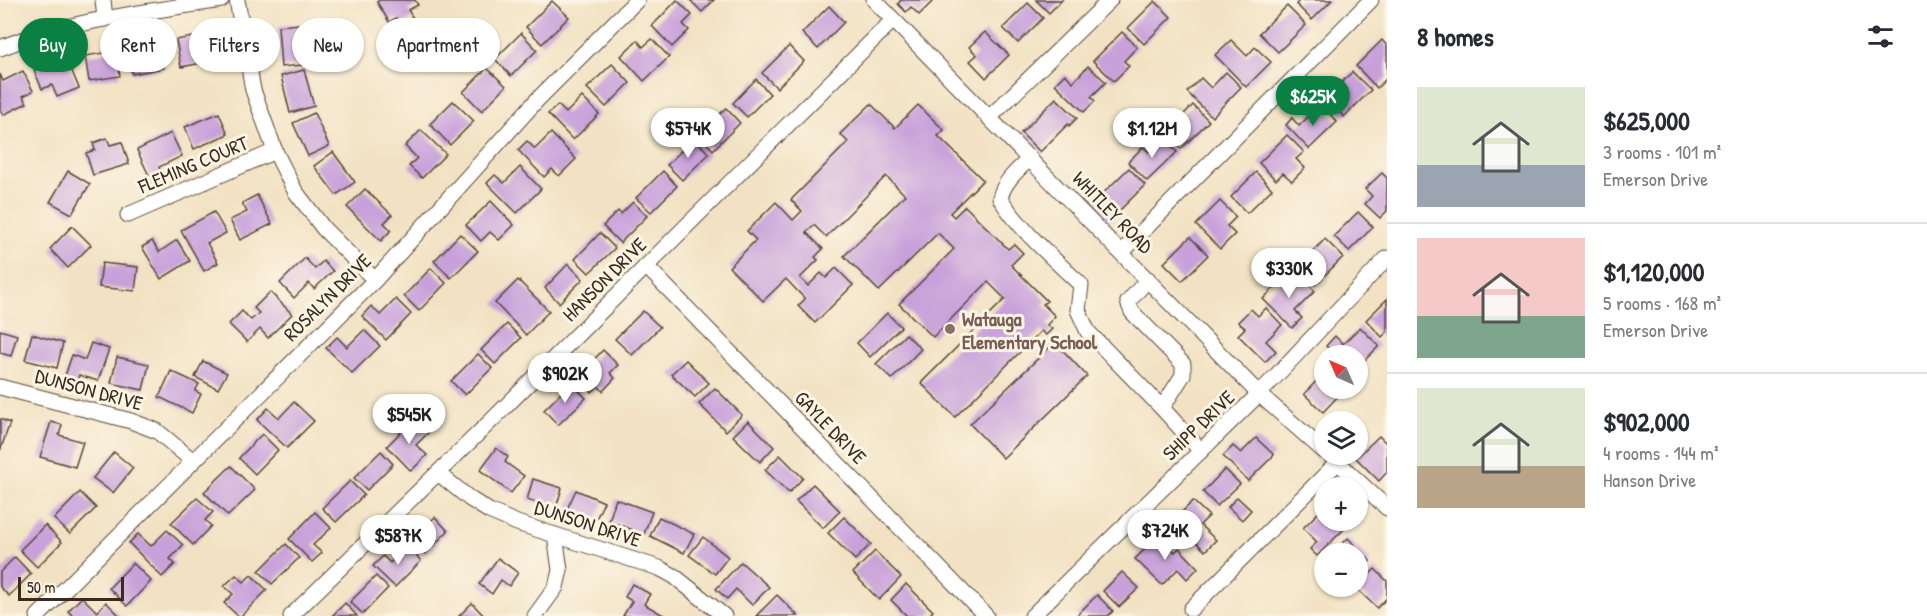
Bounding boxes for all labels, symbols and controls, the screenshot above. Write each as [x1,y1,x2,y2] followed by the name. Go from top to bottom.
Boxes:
[18,18,88,72] chip: Buy
[100,18,177,72] chip: Rent
[189,18,280,72] chip: Filters
[292,18,364,72] chip: New
[376,18,500,72] chip: Apartment
[1417,19,1494,54] text: 8 homes
[1864,20,1897,53] icon: filters
[1271,76,1355,127] pin: $625K
[1290,82,1336,109] text: $625K
[1603,103,1690,138] text: $625,000
[646,108,730,159] pin: $574K
[1103,108,1201,159] pin: $1.12M
[1465,111,1537,183] icon: home
[665,114,711,141] text: $574K
[1127,114,1177,141] text: $1.12M
[133,129,253,200] street label: FLEMING COURT
[1603,138,1721,165] text: 3 rooms · 101 m²
[1067,165,1159,259] street label: WHITLEY ROAD
[1603,165,1708,192] text: Emerson Drive
[556,231,652,327] street label: HANSON DRIVE
[277,247,377,347] street label: ROSALYN DRIVE
[1247,248,1331,299] pin: $330K
[1265,254,1313,281] text: $330K
[1603,254,1704,289] text: $1,120,000
[1465,262,1537,334] icon: home
[1603,289,1721,316] text: 5 rooms · 168 m²
[962,305,1098,356] place label: Watauga Elementary School
[1603,316,1708,343] text: Emerson Drive
[943,322,957,336] marker: Watauga Elementary School
[1314,345,1368,399] north arrow
[1314,345,1368,597] map controls
[523,353,607,404] pin: $902K
[542,359,588,386] text: $902K
[32,362,146,416] street label: DUNSON DRIVE
[789,384,873,470] street label: GAYLE DRIVE
[1156,384,1240,466] street label: SHIPP DRIVE
[367,394,451,445] pin: $545K
[386,400,432,427] text: $545K
[1603,404,1690,439] text: $902,000
[1314,411,1368,465] button: layers
[1465,412,1537,484] icon: home
[1603,439,1718,466] text: 4 rooms · 144 m²
[1603,466,1696,493] text: Hanson Drive
[1314,477,1368,531] button: +
[531,493,645,553] street label: DUNSON DRIVE
[1123,510,1207,561] pin: $724K
[356,515,440,566] pin: $587K
[1141,516,1189,543] text: $724K
[374,521,422,548] text: $587K
[1314,543,1368,597] button: −
[18,574,124,602] scale bar
[27,576,56,598] text: 50 m

